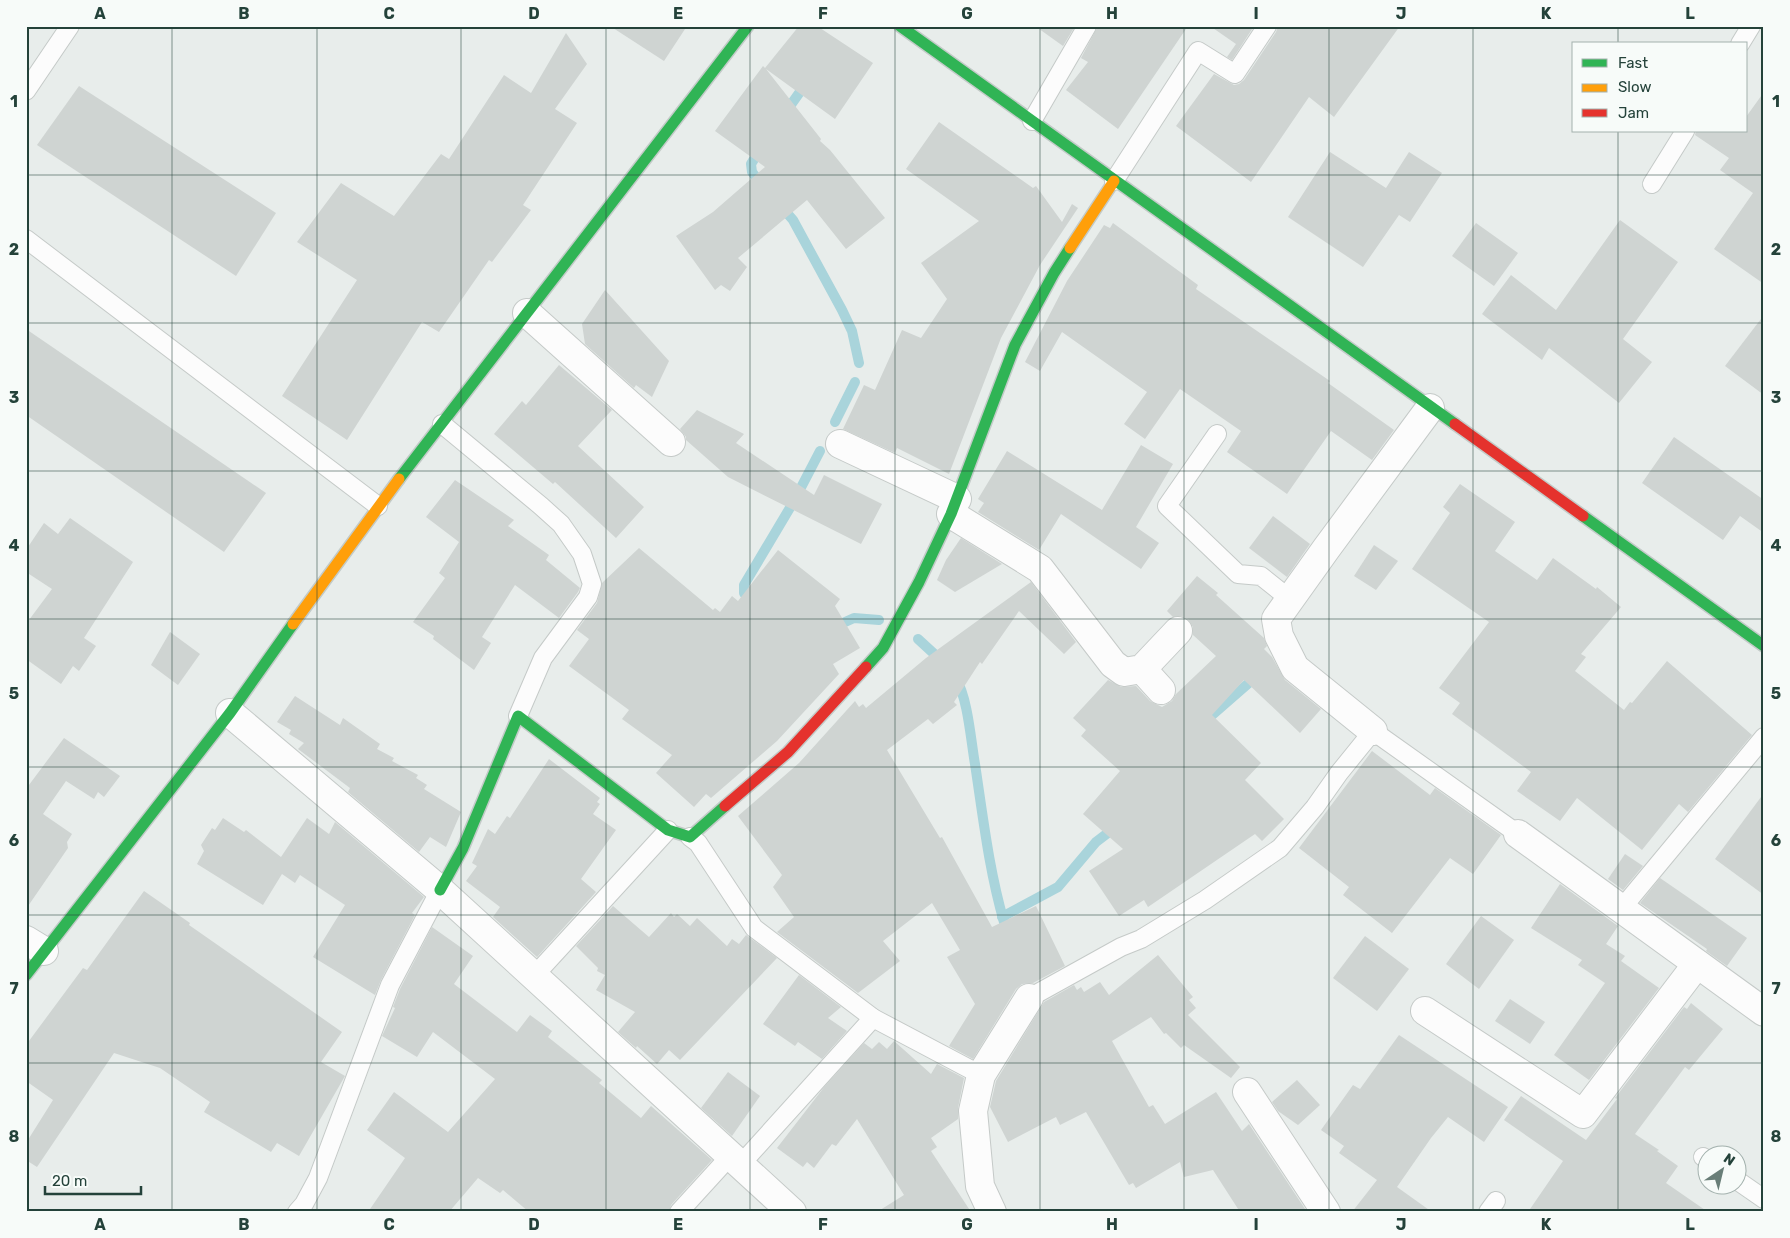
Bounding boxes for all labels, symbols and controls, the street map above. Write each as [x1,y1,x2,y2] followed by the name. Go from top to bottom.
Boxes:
[94,4,106,23] text: A
[238,4,250,23] text: B
[383,4,395,23] text: C
[528,4,540,23] text: D
[673,4,683,23] text: E
[818,4,828,23] text: F
[961,4,973,23] text: G
[1106,4,1118,23] text: H
[1253,4,1259,23] text: I
[1396,4,1406,23] text: J
[1541,4,1552,23] text: K
[1685,4,1695,23] text: L
[1572,42,1748,132] legend
[1618,54,1648,72] text: Fast
[1618,78,1651,96] text: Slow
[10,92,18,111] text: 1
[1772,92,1780,111] text: 1
[1618,104,1649,122] text: Jam
[9,240,19,259] text: 2
[1771,240,1781,259] text: 2
[9,388,19,407] text: 3
[1771,388,1781,407] text: 3
[9,536,20,555] text: 4
[1771,536,1782,555] text: 4
[9,684,19,703] text: 5
[1771,684,1781,703] text: 5
[9,831,19,850] text: 6
[1771,831,1781,850] text: 6
[9,979,19,998] text: 7
[1771,979,1781,998] text: 7
[9,1127,20,1146] text: 8
[1771,1127,1782,1146] text: 8
[1698,1146,1748,1196] north arrow
[1720,1150,1738,1170] text: N
[45,1163,141,1195] scale bar
[52,1172,87,1190] text: 20 m
[94,1215,106,1234] text: A
[238,1215,250,1234] text: B
[383,1215,395,1234] text: C
[528,1215,540,1234] text: D
[673,1215,683,1234] text: E
[818,1215,828,1234] text: F
[961,1215,973,1234] text: G
[1106,1215,1118,1234] text: H
[1253,1215,1259,1234] text: I
[1396,1215,1406,1234] text: J
[1541,1215,1552,1234] text: K
[1685,1215,1695,1234] text: L

